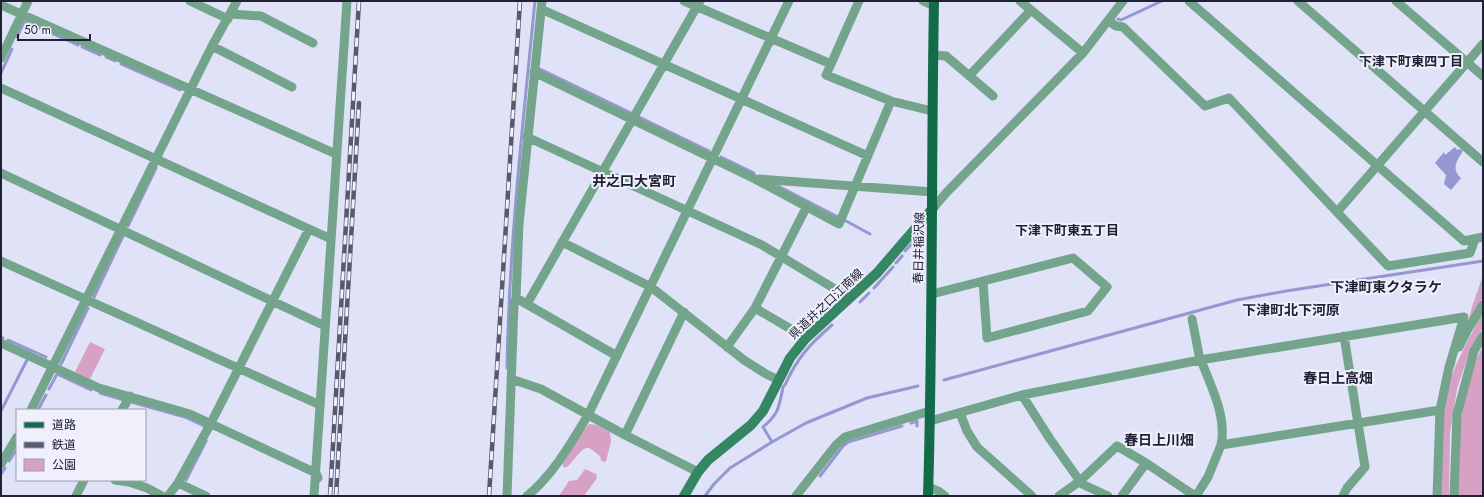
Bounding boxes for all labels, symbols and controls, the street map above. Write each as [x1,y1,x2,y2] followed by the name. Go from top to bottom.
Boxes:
[18,16,90,42] scale bar
[24,21,51,39] text: 50 m
[1359,52,1463,71] district label: 下津下町東四丁目
[592,171,676,191] district label: 井之口大宮町
[909,212,929,284] street label: 春日井稲沢線
[1015,221,1119,240] district label: 下津下町東五丁目
[785,265,867,343] street label: 県道井之口江南線
[1330,277,1442,297] district label: 下津町東クタラケ
[1242,300,1340,320] district label: 下津町北下河原
[1303,368,1373,388] district label: 春日上高畑
[16,409,146,481] legend
[52,416,76,434] text: 道路
[1124,430,1194,450] district label: 春日上川畑
[52,436,76,454] text: 鉄道
[52,456,76,474] text: 公園

